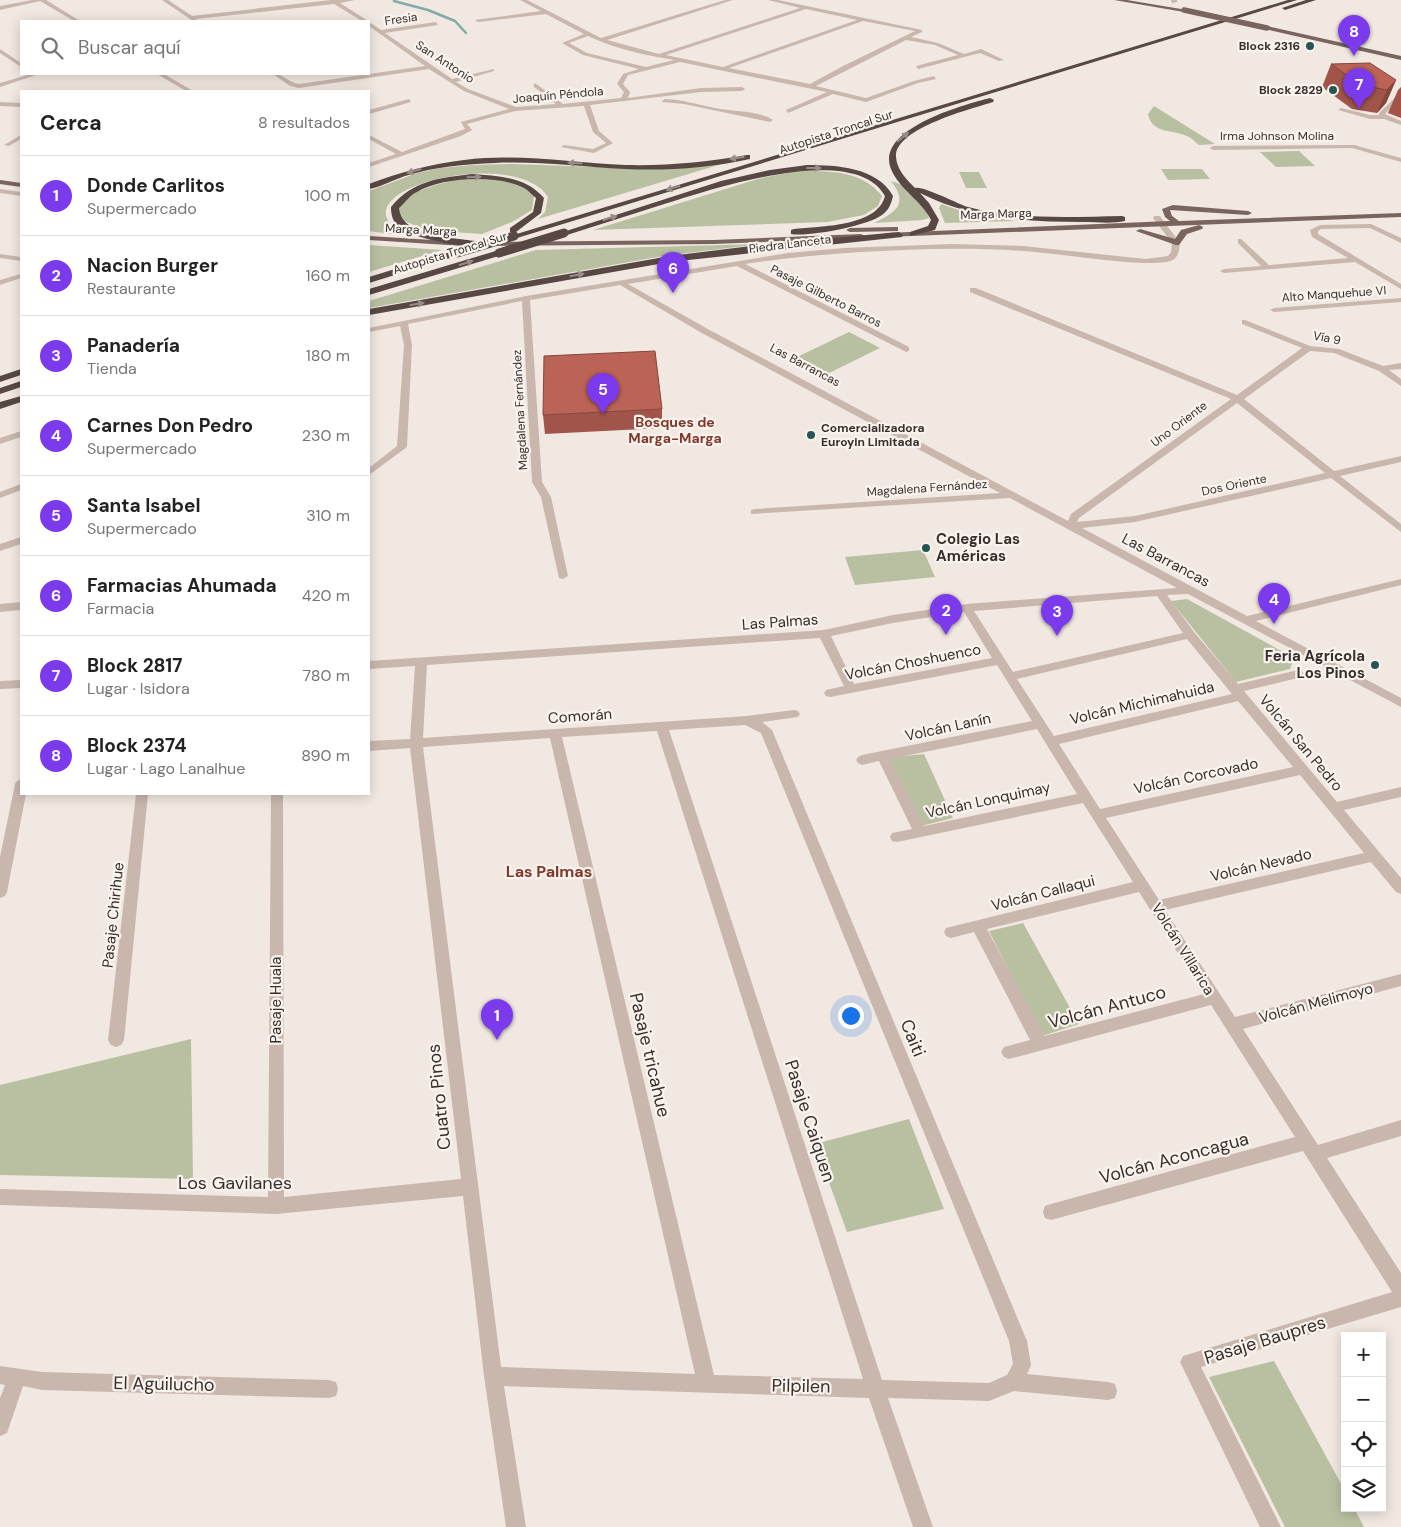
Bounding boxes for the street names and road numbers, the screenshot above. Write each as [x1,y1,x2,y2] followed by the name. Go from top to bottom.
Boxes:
[384,9,418,29] street label: Fresia
[413,37,477,87] street label: San Antonio
[512,83,604,107] street label: Joaquín Péndola
[777,106,895,158] street label: Autopista Troncal Sur
[1220,128,1334,144] street label: Irma Johnson Molina
[960,205,1032,223] street label: Marga Marga
[385,220,457,240] street label: Marga Marga
[391,228,510,278] street label: Autopista Troncal Sur
[748,231,832,257] street label: Piedra Lanceta
[768,261,884,331] street label: Pasaje Gilberto Barros
[1281,282,1387,306] street label: Alto Manquehue VI
[1312,327,1342,349] street label: Vía 9
[767,340,843,390] street label: Las Barrancas
[509,349,531,471] street label: Magdalena Fernández
[1148,397,1211,450] street label: Uno Oriente
[1200,470,1268,500] street label: Dos Oriente
[866,476,988,500] street label: Magdalena Fernández
[1119,528,1213,592] street label: Las Barrancas
[741,609,819,635] street label: Las Palmas
[843,639,983,685] street label: Volcán Choshuenco
[1068,677,1216,729] street label: Volcán Michimahuida
[1255,690,1347,796] street label: Volcán San Pedro
[547,704,613,728] street label: Comorán
[903,708,993,746] street label: Volcán Lanín
[1132,753,1260,799] street label: Volcán Corcovado
[924,777,1053,823] street label: Volcán Lonquimay
[1208,844,1314,886] street label: Volcán Nevado
[98,861,128,969] street label: Pasaje Chirihue
[989,870,1097,916] street label: Volcán Callaqui
[1147,899,1219,999] street label: Volcán Villarica
[266,957,286,1043] street label: Pasaje Huala
[1257,978,1375,1028] street label: Volcán Melimoyo
[1045,980,1169,1034] street label: Volcán Antuco
[624,990,676,1120] street label: Pasaje tricahue
[895,1016,931,1060] street label: Caiti
[422,1043,456,1151] street label: Cuatro Pinos
[779,1057,841,1185] street label: Pasaje Caiquen
[1097,1127,1251,1189] street label: Volcán Aconcagua
[178,1171,292,1195] street label: Los Gavilanes
[1201,1310,1329,1370] street label: Pasaje Baupres
[113,1371,215,1397] street label: El Aguilucho
[771,1373,831,1399] street label: Pilpilen

